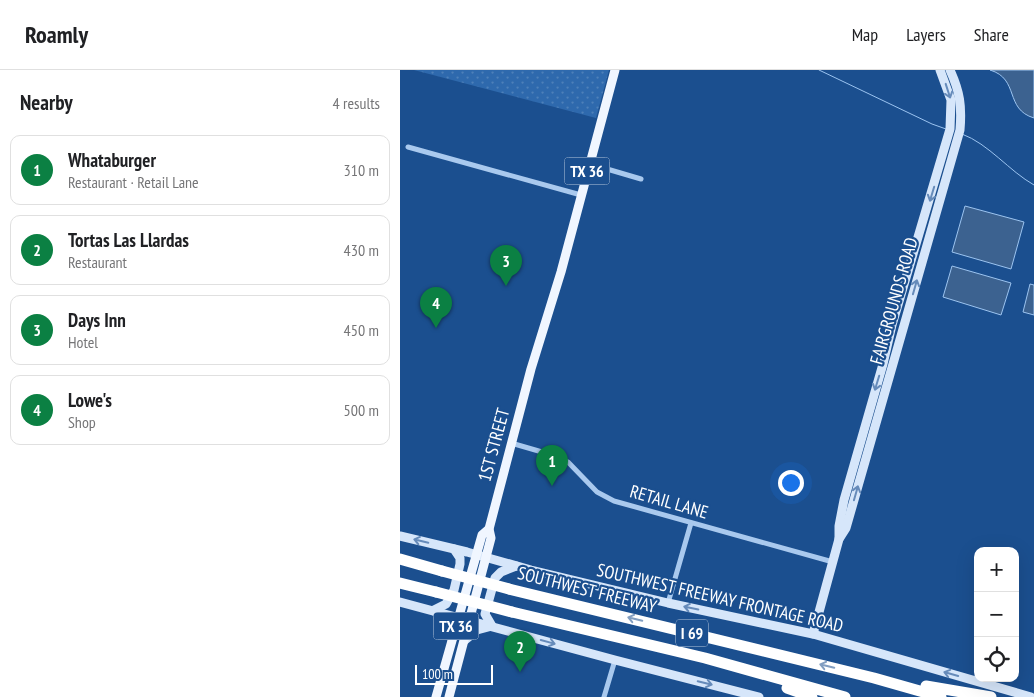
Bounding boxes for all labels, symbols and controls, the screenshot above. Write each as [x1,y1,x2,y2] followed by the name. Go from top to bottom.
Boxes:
[25,19,88,50] text: Roamly
[852,23,878,46] text: Map
[906,23,946,46] text: Layers
[974,23,1009,46] text: Share
[944,83,953,99] one-way arrow
[20,89,73,116] text: Nearby
[333,93,380,113] text: 4 results
[68,148,156,172] text: Whataburger
[564,158,610,184] road number: TX 36
[33,160,41,180] text: 1
[344,160,379,180] text: 310 m
[68,172,199,192] text: Restaurant · Retail Lane
[926,185,936,201] one-way arrow
[68,228,189,252] text: Tortas Las Llardas
[864,235,923,367] street label: FAIRGROUNDS ROAD
[33,240,41,260] text: 2
[344,240,379,260] text: 430 m
[490,245,522,286] pin: 3
[68,252,127,272] text: Restaurant
[910,279,920,295] one-way arrow
[420,287,452,328] pin: 4
[68,308,126,332] text: Days Inn
[33,320,41,340] text: 3
[344,320,379,340] text: 450 m
[68,332,98,352] text: Hotel
[871,375,881,391] one-way arrow
[68,388,112,412] text: Lowe's
[33,400,41,420] text: 4
[344,400,379,420] text: 500 m
[473,406,514,484] street label: 1ST STREET
[68,412,96,432] text: Shop
[536,445,568,486] pin: 1
[778,470,804,496] your location
[627,479,711,524] street label: RETAIL LANE
[851,486,861,502] one-way arrow
[414,536,430,545] one-way arrow
[974,547,1019,682] map controls
[974,547,1019,592] button: +
[595,558,846,637] street label: SOUTHWEST FREEWAY FRONTAGE ROAD
[515,561,660,618] street label: SOUTHWEST FREEWAY
[974,592,1019,637] button: −
[684,603,700,612] one-way arrow
[434,612,478,640] road number: TX 36
[628,614,644,624] one-way arrow
[676,620,708,646] road number: I 69
[504,631,536,672] pin: 2
[974,637,1019,682] button: locate
[540,638,556,647] one-way arrow
[820,661,836,670] one-way arrow
[415,662,492,685] scale bar
[422,665,453,683] text: 100 m
[943,668,959,678] one-way arrow
[697,679,713,688] one-way arrow

